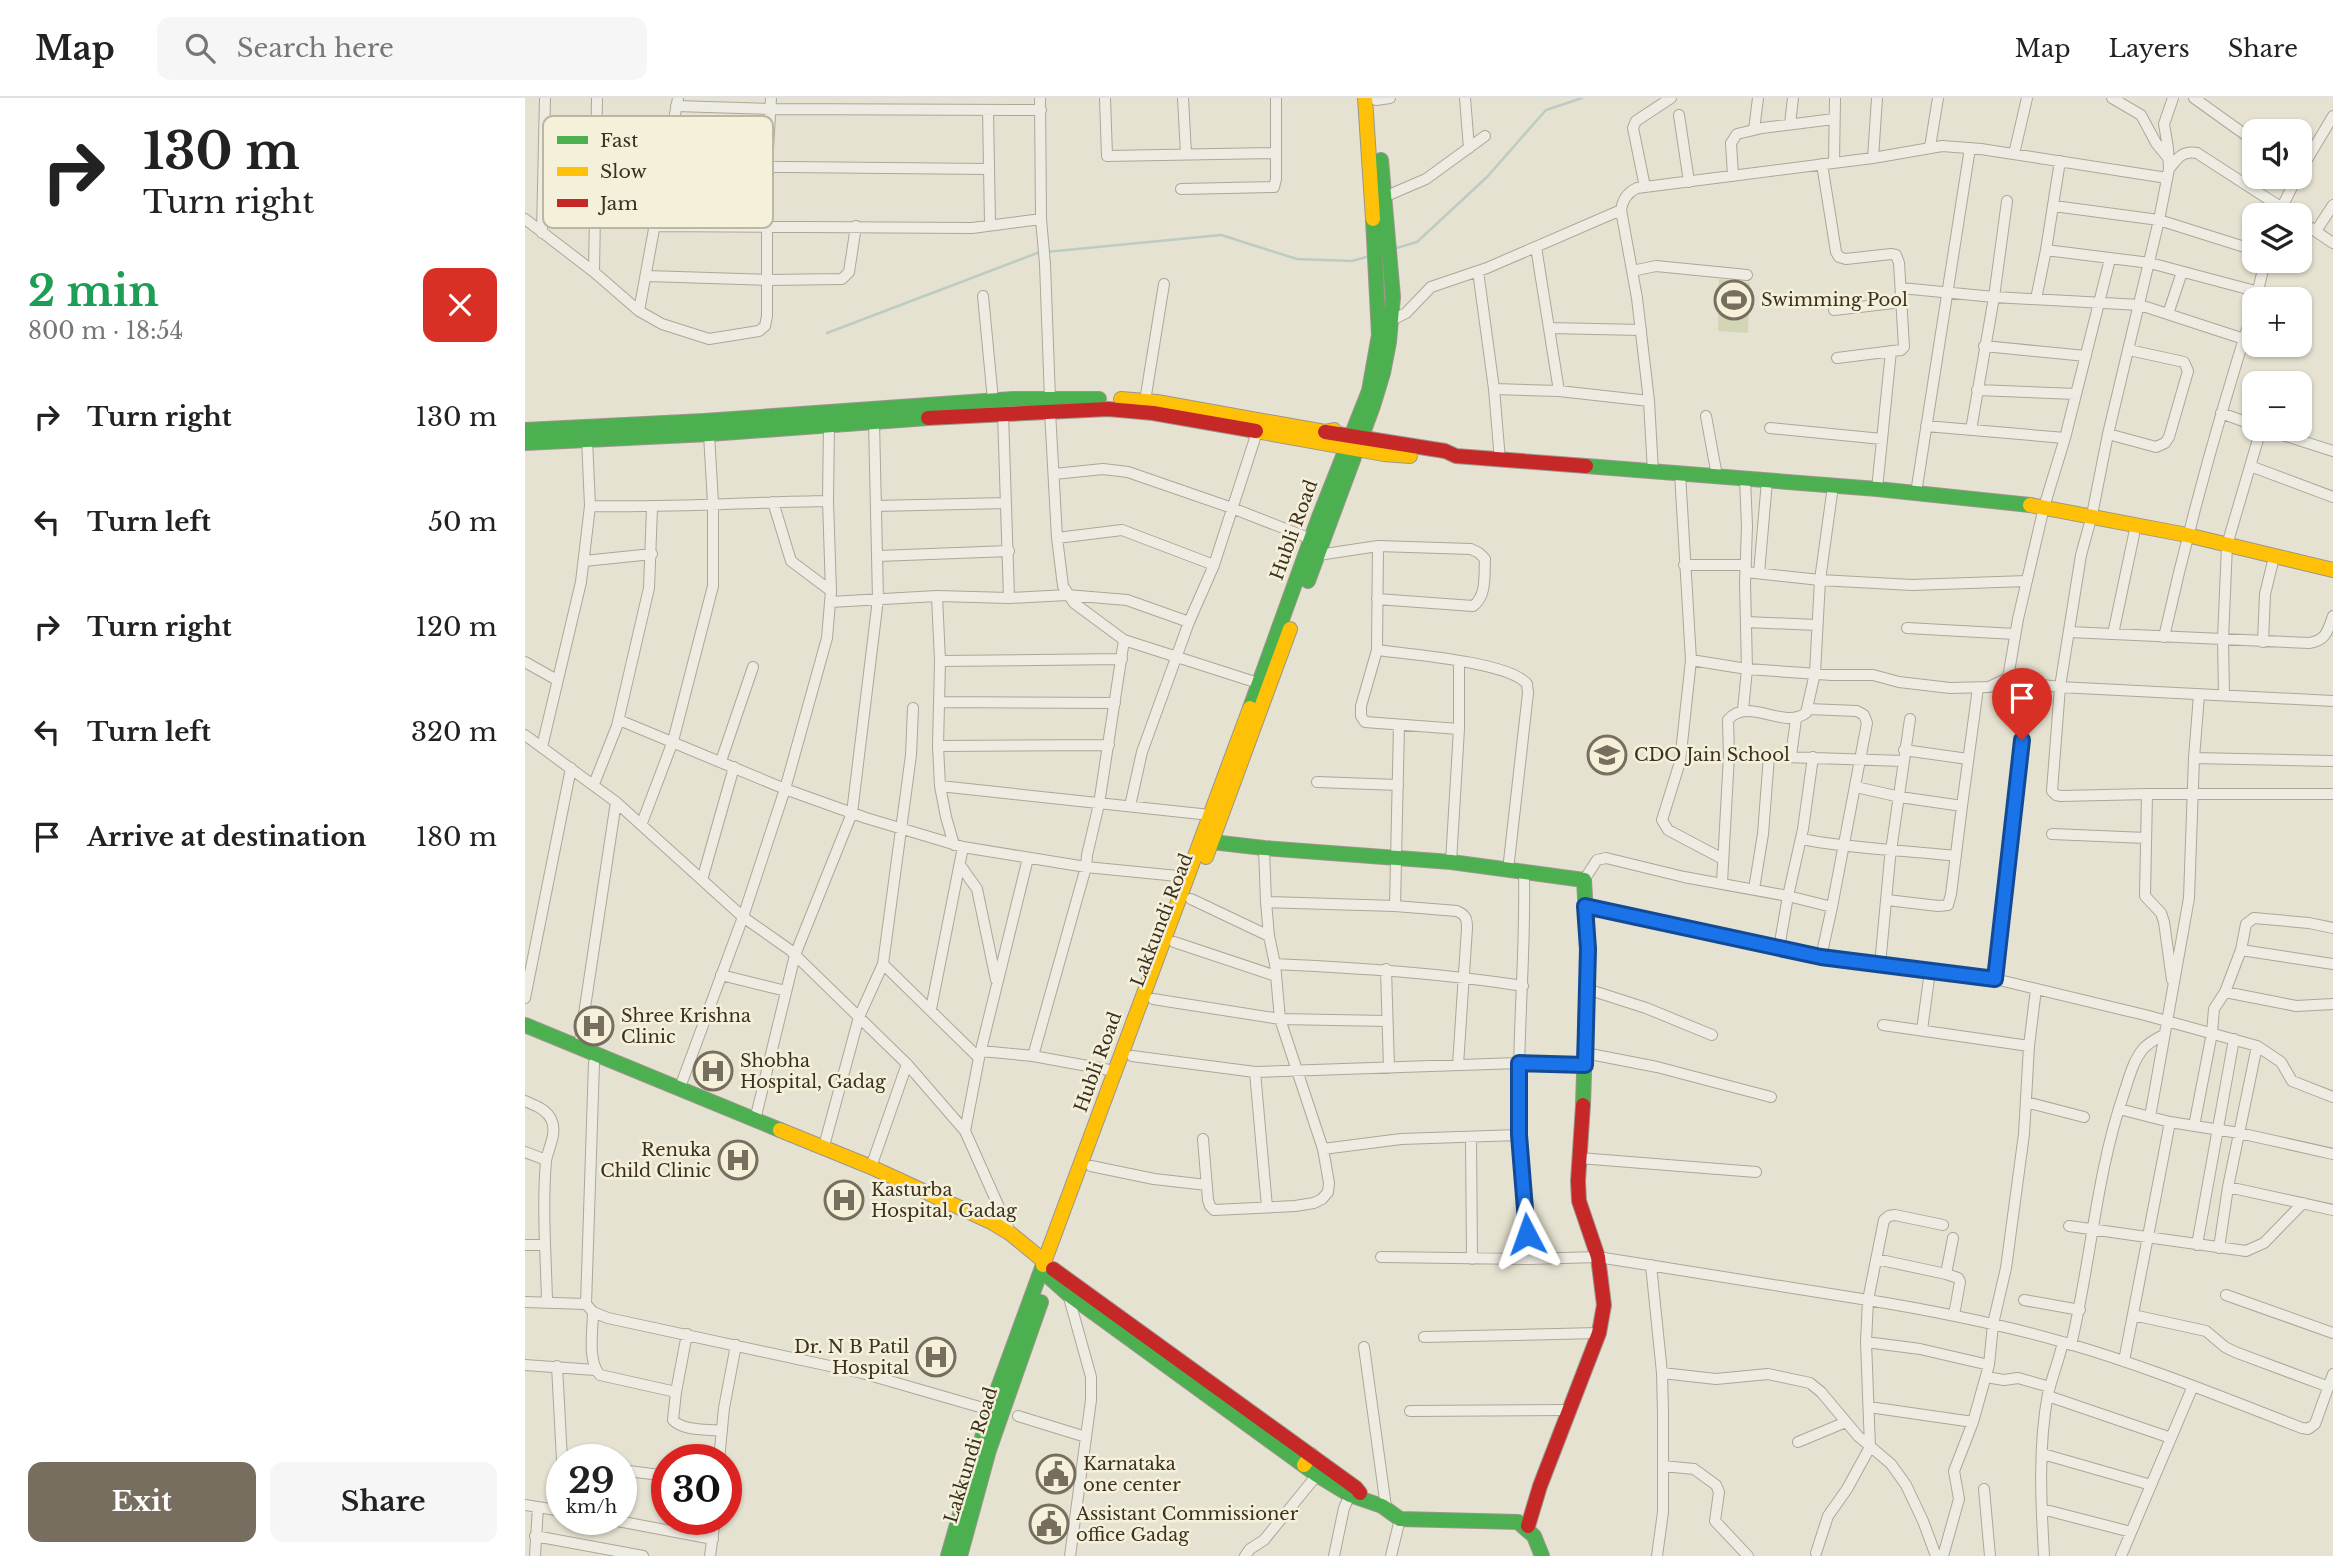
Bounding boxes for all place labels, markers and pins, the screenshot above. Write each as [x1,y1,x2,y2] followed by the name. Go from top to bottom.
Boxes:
[1713,279,1755,321] sports icon: Swimming Pool
[1761,289,1908,311] place label: Swimming Pool
[1992,668,2052,740] pin
[1586,734,1628,776] school or university icon: CDO Jain School
[1634,744,1790,766] place label: CDO Jain School
[573,1005,615,1047] hospital icon: Shree Krishna Clinic
[621,1005,751,1048] place label: Shree Krishna Clinic
[692,1050,734,1092] hospital icon: Shobha Hospital, Gadag
[740,1050,886,1093] place label: Shobha Hospital, Gadag
[600,1139,711,1182] place label: Renuka Child Clinic
[717,1139,759,1181] hospital icon: Renuka Child Clinic
[823,1179,865,1221] hospital icon: Kasturba Hospital, Gadag
[871,1179,1017,1222] place label: Kasturba Hospital, Gadag
[794,1336,909,1379] place label: Dr. N B Patil Hospital
[915,1336,957,1378] hospital icon: Dr. N B Patil Hospital
[1035,1453,1077,1495] public building icon: Karnataka one center
[1083,1453,1181,1496] place label: Karnataka one center
[1028,1503,1070,1545] public building icon: Assistant Commissioner office Gadag
[1075,1503,1299,1546] place label: Assistant Commissioner office Gadag

